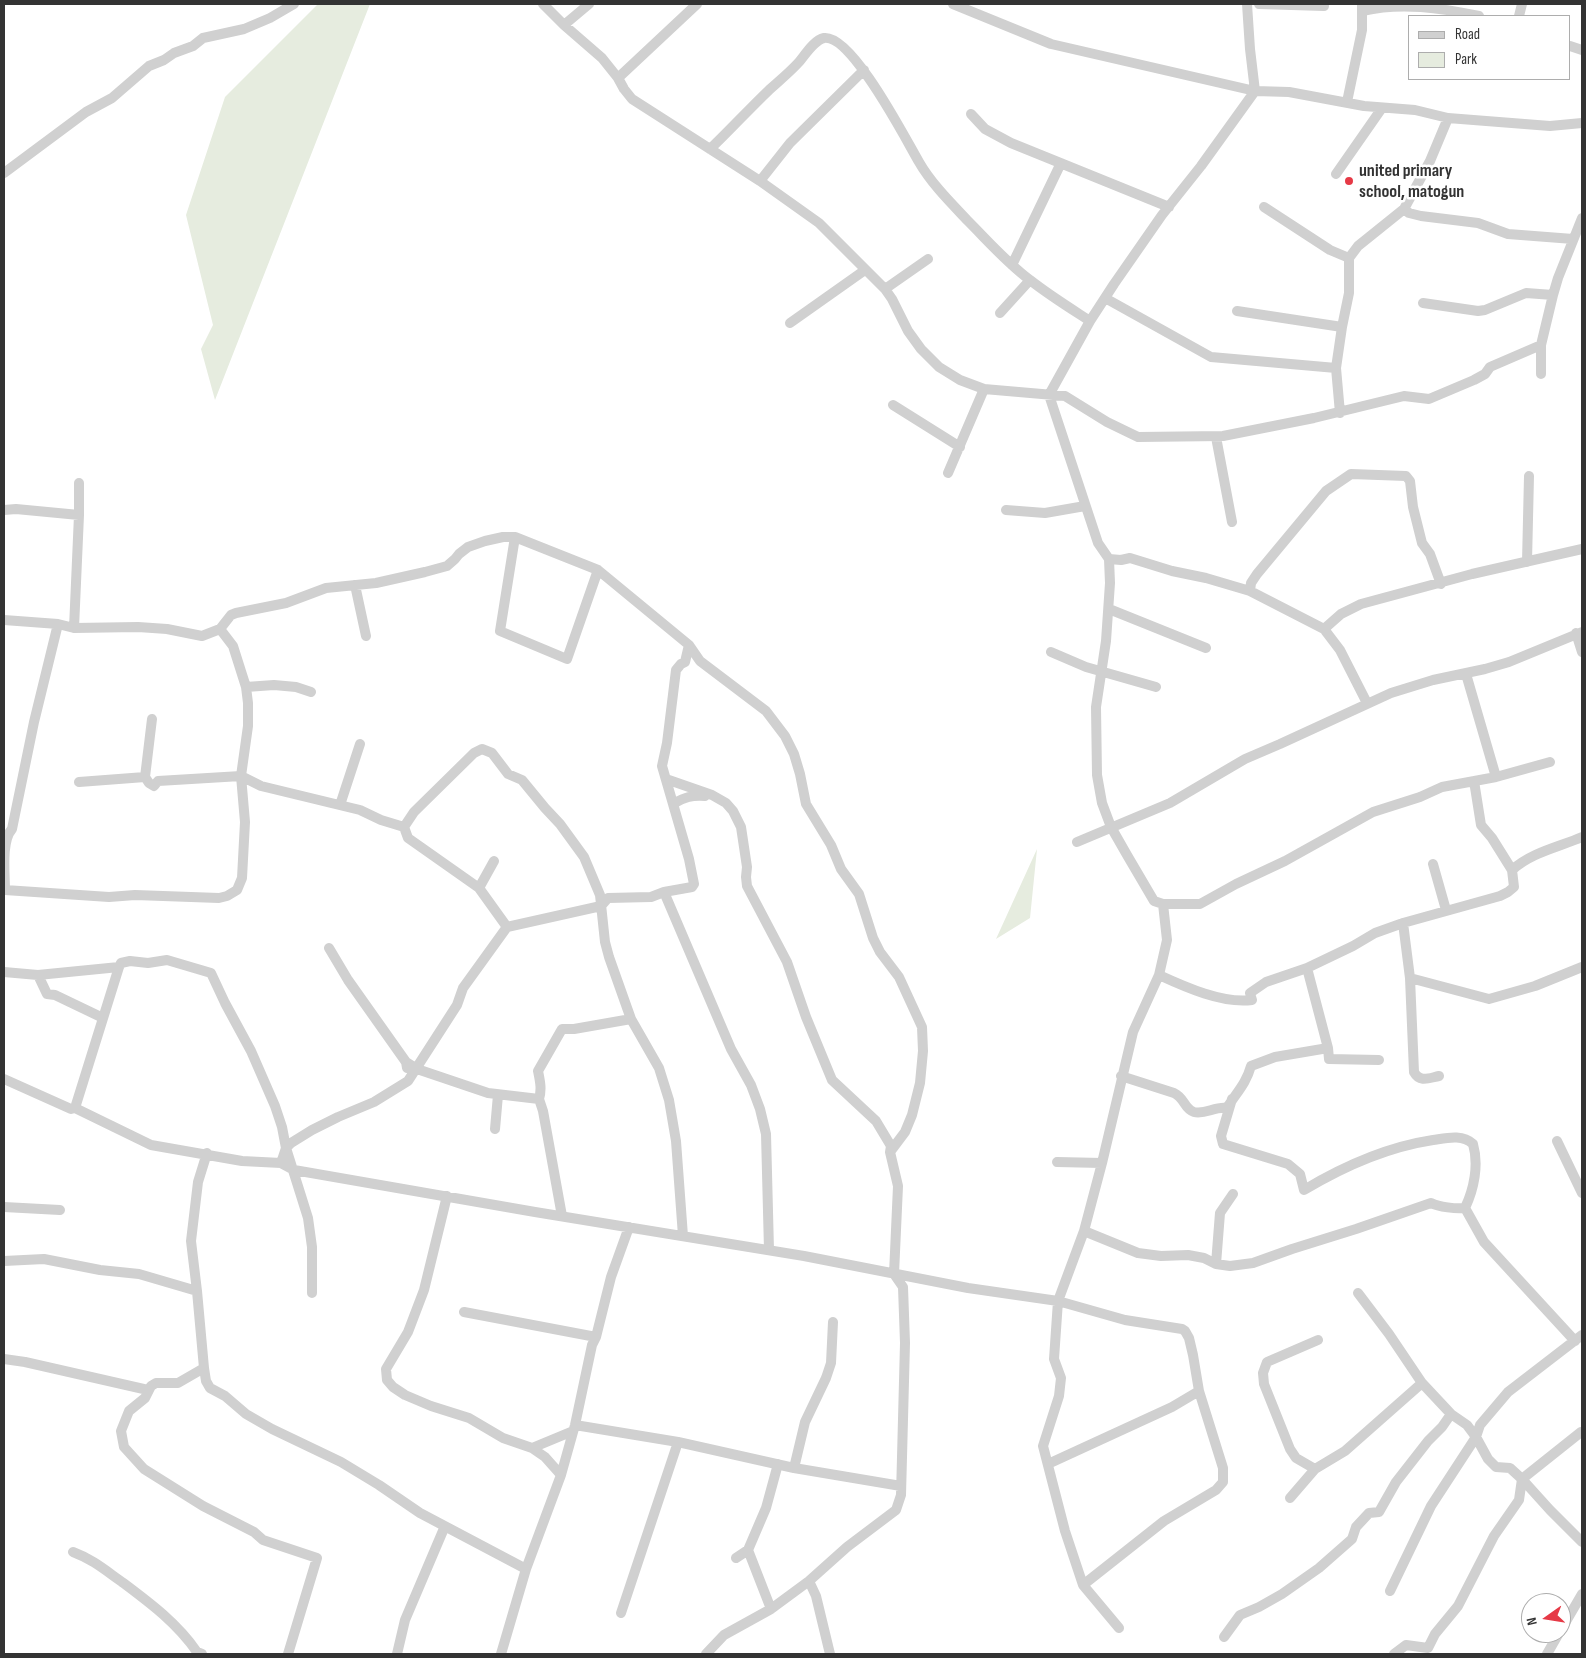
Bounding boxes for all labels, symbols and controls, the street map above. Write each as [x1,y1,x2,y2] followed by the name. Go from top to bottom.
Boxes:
[1408,15,1571,80] legend
[1455,25,1480,44] text: Road
[1455,50,1477,69] text: Park
[1359,160,1464,202] place label: united primary school, matogun
[1343,175,1355,187] marker: united primary school, matogun
[1521,1593,1571,1643] north arrow
[1523,1616,1541,1627] text: N

